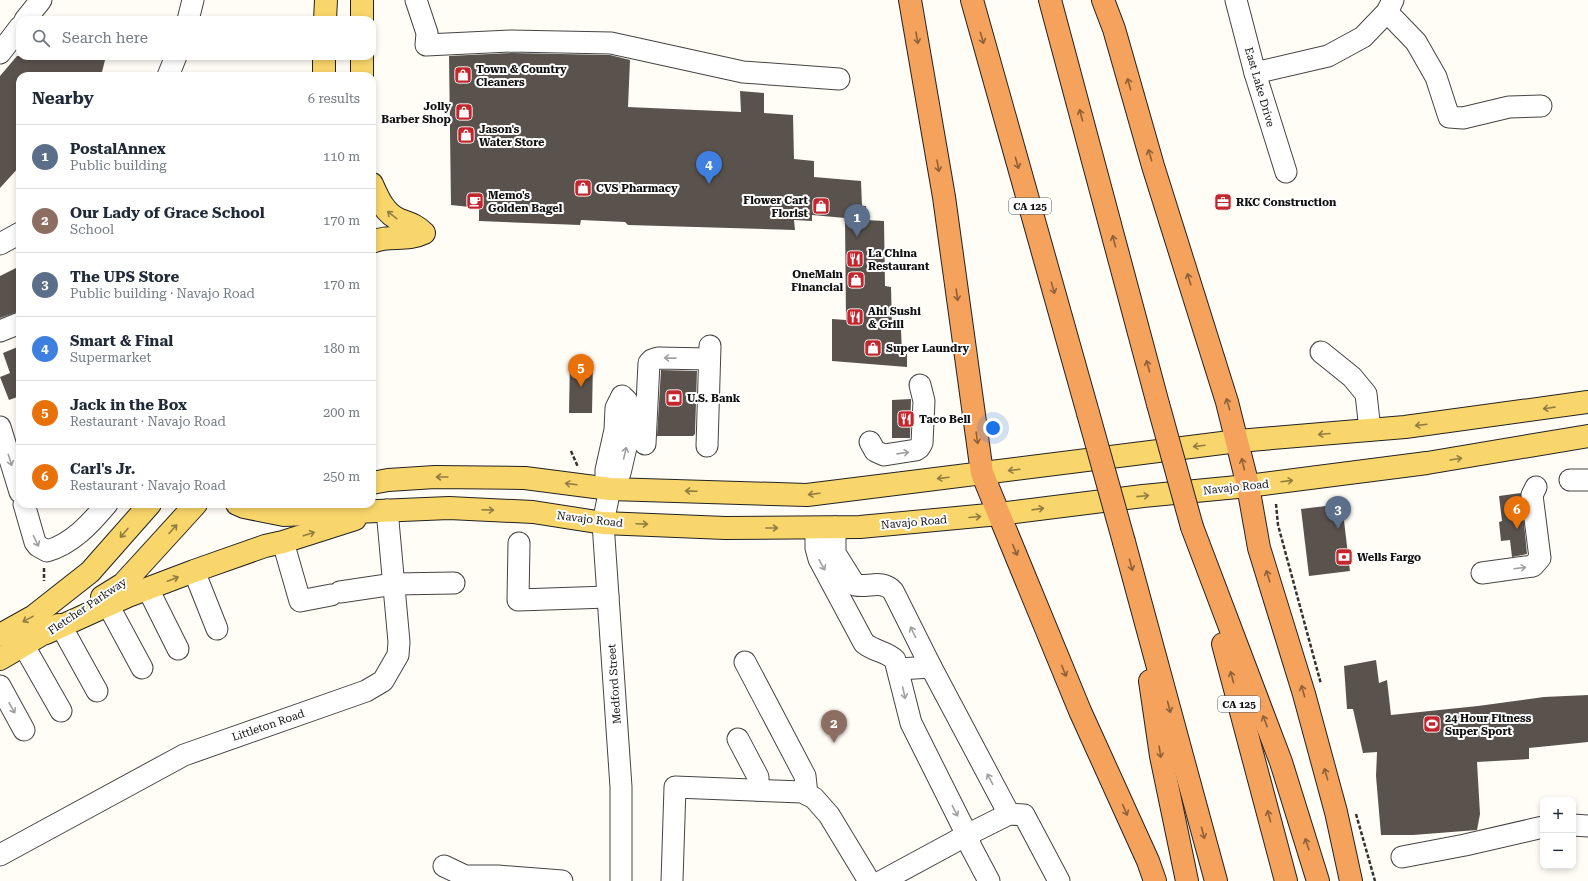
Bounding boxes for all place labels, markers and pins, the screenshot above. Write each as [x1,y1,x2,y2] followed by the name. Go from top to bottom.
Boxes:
[476,63,567,89] place label: Town & Country Cleaners
[453,65,473,85] shop icon: Town & Country Cleaners
[381,100,452,126] place label: Jolly Barber Shop
[454,102,474,122] shop icon: Jolly Barber Shop
[479,123,545,149] place label: Jason's Water Store
[456,125,476,145] shop icon: Jason's Water Store
[696,151,722,184] pin: 4
[573,178,593,198] shop icon: CVS Pharmacy
[596,182,678,195] place label: CVS Pharmacy
[488,189,563,215] place label: Memo's Golden Bagel
[465,191,485,211] cafe icon: Memo's Golden Bagel
[1213,192,1233,212] office icon: RKC Construction
[743,194,809,220] place label: Flower Cart Florist
[811,196,831,216] shop icon: Flower Cart Florist
[1236,196,1337,209] place label: RKC Construction
[844,204,870,237] pin: 1
[868,247,930,273] place label: La China Restaurant
[845,249,865,269] restaurant icon: La China Restaurant
[791,268,844,294] place label: OneMain Financial
[846,270,866,290] shop icon: OneMain Financial
[868,305,921,331] place label: Ahi Sushi & Grill
[845,307,865,327] restaurant icon: Ahi Sushi & Grill
[863,338,883,358] shop icon: Super Laundry
[886,342,969,355] place label: Super Laundry
[568,354,594,387] pin: 5
[664,388,684,408] bank icon: U.S. Bank
[687,392,741,405] place label: U.S. Bank
[896,409,916,429] restaurant icon: Taco Bell
[919,413,971,426] place label: Taco Bell
[1325,496,1351,529] pin: 3
[1504,496,1530,529] pin: 6
[1334,547,1354,567] bank icon: Wells Fargo
[1357,551,1421,564] place label: Wells Fargo
[821,710,847,743] pin: 2
[1445,712,1532,738] place label: 24 Hour Fitness Super Sport
[1422,714,1442,734] sports icon: 24 Hour Fitness Super Sport

